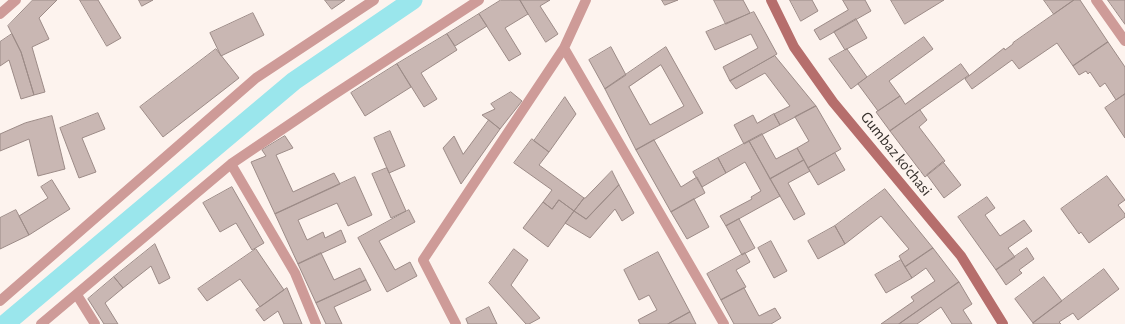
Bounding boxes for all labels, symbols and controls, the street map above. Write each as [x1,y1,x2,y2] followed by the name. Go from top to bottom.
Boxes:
[856,108,936,200] street label: Gumbaz ko'chasi

